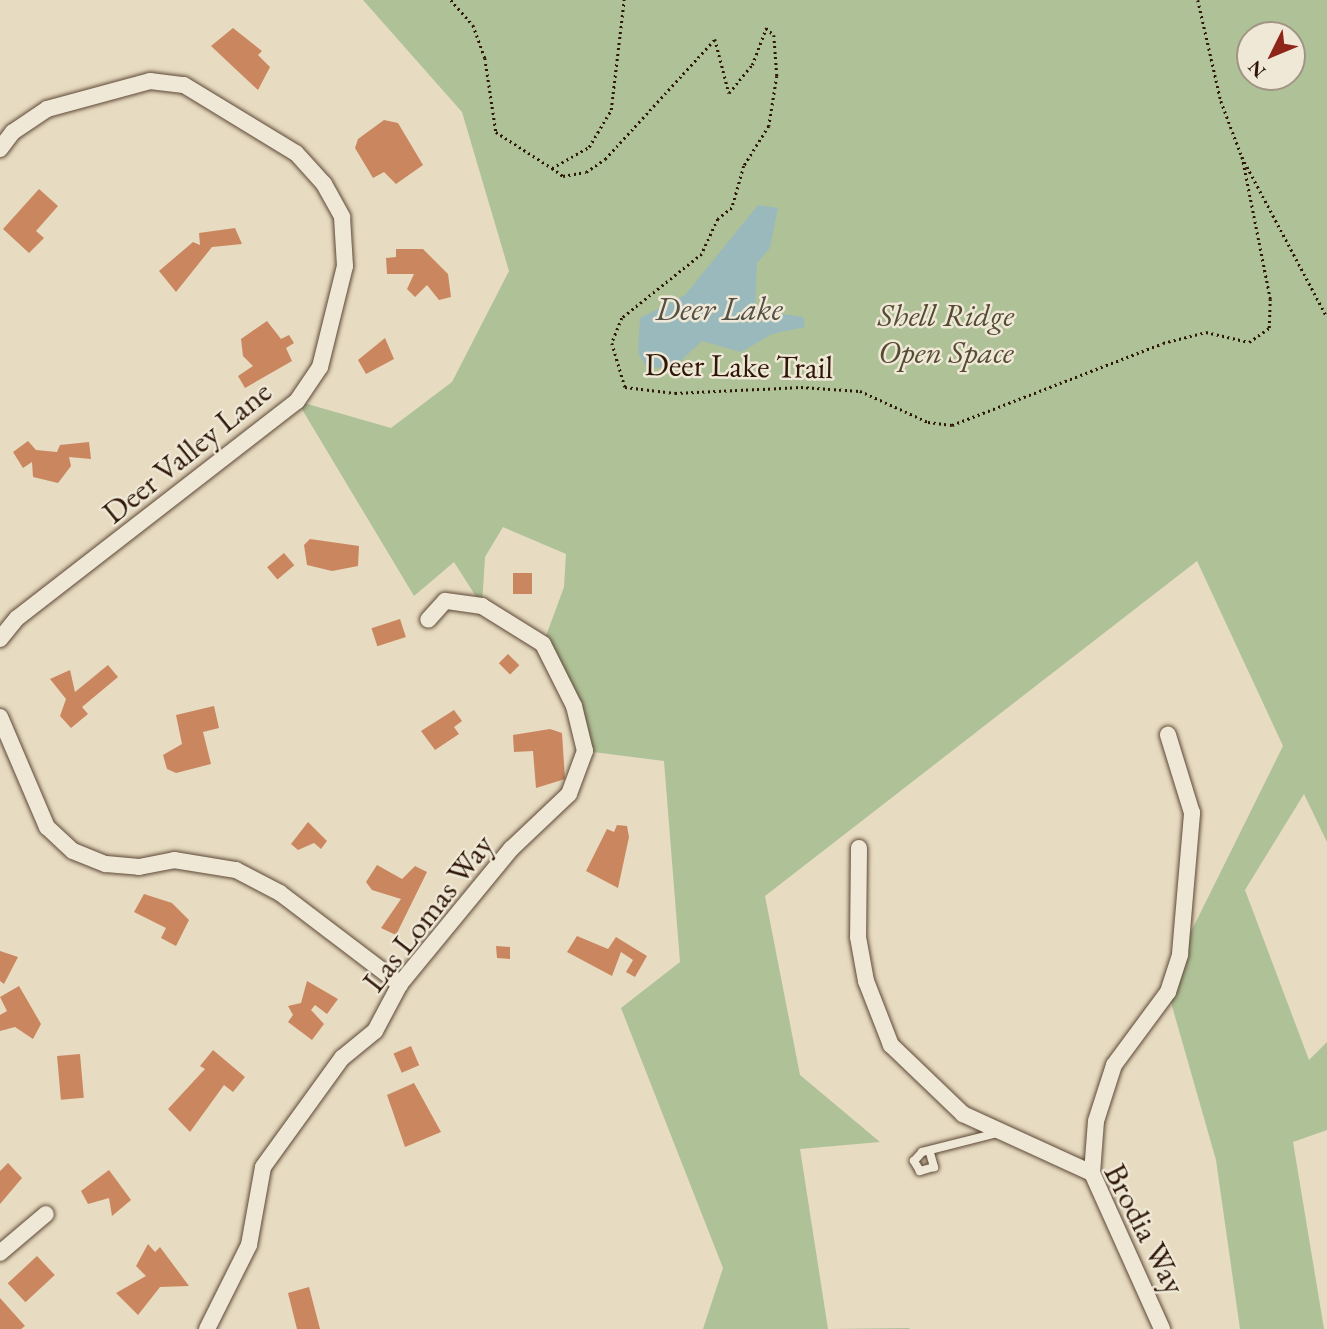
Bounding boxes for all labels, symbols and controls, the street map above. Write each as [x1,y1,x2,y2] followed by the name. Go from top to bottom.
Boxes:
[1236,21,1306,91] north arrow
[1242,55,1271,83] text: N
[655,289,783,329] water label: Deer Lake
[878,297,1014,372] park label: Shell Ridge Open Space
[644,345,834,387] street label: Deer Lake Trail
[95,372,279,532] street label: Deer Valley Lane
[354,826,502,1000] street label: Las Lomas Way
[1096,1157,1194,1301] street label: Brodia Way

